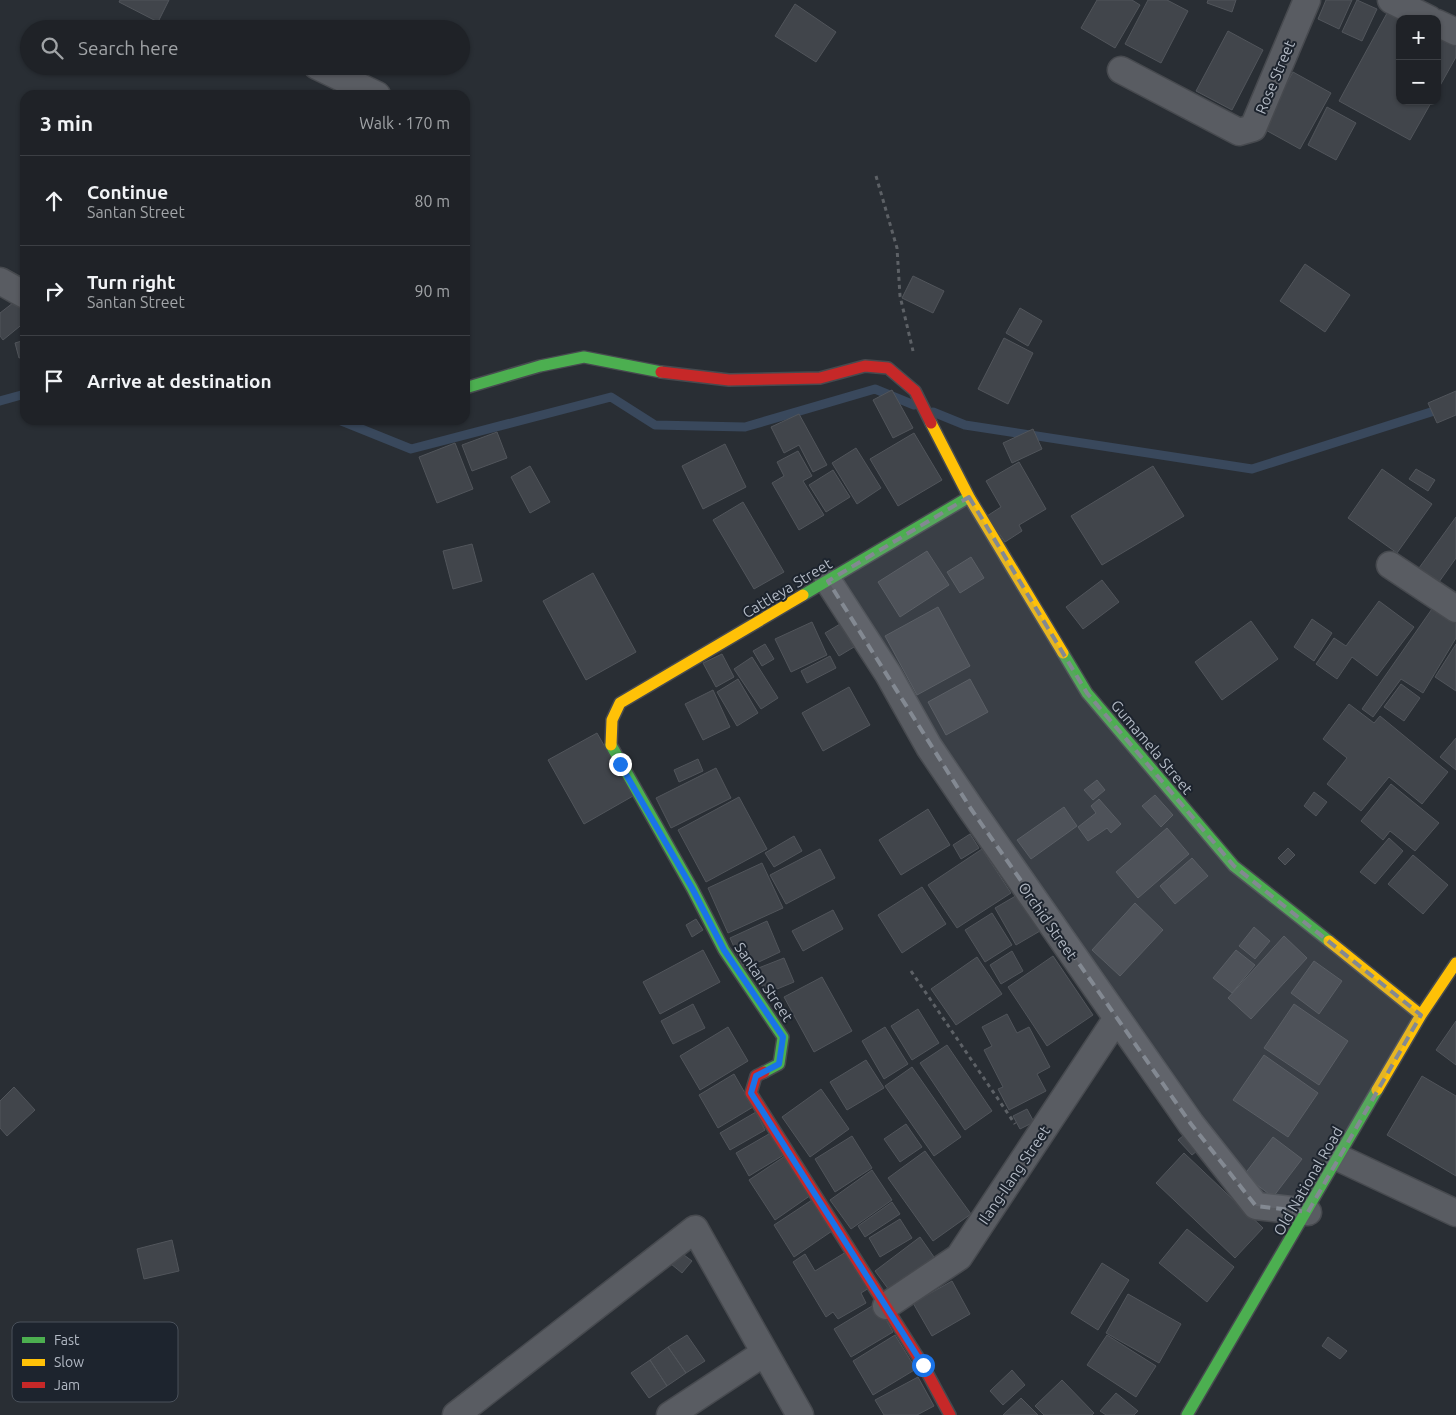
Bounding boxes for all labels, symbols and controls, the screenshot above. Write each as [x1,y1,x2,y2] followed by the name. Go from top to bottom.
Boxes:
[1396,15,1441,105] map controls
[1396,15,1441,60] button: +
[20,20,470,75] search box
[38,34,66,62] icon: search
[78,37,178,59] text: Search here
[1252,38,1298,116] street label: Rose Street
[1396,60,1441,105] button: −
[40,111,93,135] text: 3 min
[359,114,450,132] text: Walk · 170 m
[87,181,168,203] text: Continue
[40,187,68,215] icon: ahead
[414,192,450,210] text: 80 m
[87,203,185,221] text: Santan Street
[87,271,175,293] text: Turn right
[40,277,68,305] icon: right
[414,282,450,300] text: 90 m
[87,293,185,311] text: Santan Street
[40,367,68,395] icon: arrive
[87,370,272,392] text: Arrive at destination
[739,555,835,621] street label: Cattleya Street
[1108,697,1196,797] street label: Gumamela Street
[609,753,632,776] route end
[1015,879,1081,963] street label: Orchid Street
[731,939,797,1025] street label: Santan Street
[975,1122,1053,1227] street label: Ilang-Ilang Street
[1270,1124,1346,1238] street label: Old National Road
[12,1322,178,1402] legend
[54,1332,80,1348] text: Fast
[54,1354,84,1370] text: Slow
[912,1354,935,1377] route start
[54,1377,80,1393] text: Jam

